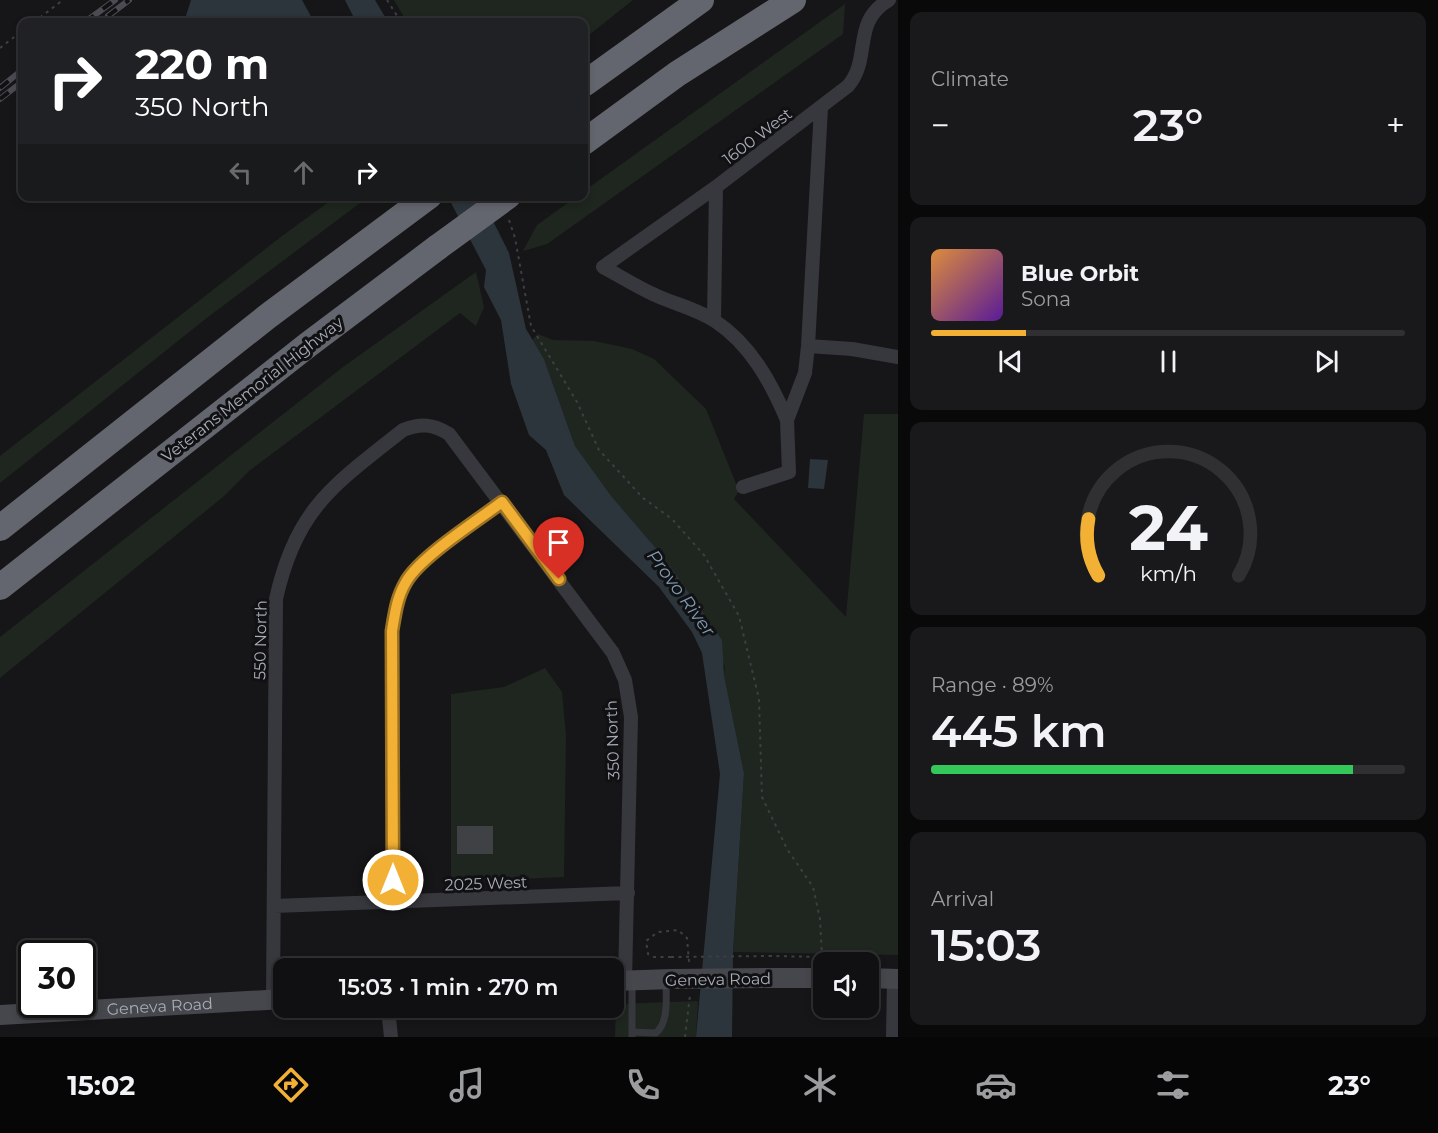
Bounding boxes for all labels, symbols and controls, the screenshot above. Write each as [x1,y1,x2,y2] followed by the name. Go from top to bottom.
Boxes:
[135,38,269,90] text: 220 m
[36,42,114,120] icon: right
[931,67,1009,91] text: Climate
[135,90,270,123] text: 350 North
[1133,97,1203,152] text: 23°
[719,104,796,169] street label: 1600 West
[931,105,950,145] text: −
[1386,105,1405,145] text: +
[224,156,257,189] icon: left
[287,156,320,189] icon: ahead
[350,156,383,189] icon: right
[1021,260,1139,287] text: Blue Orbit
[1021,287,1071,311] text: Sona
[158,313,347,466] street label: Veterans Memorial Highway
[994,345,1027,378] icon: previous
[1152,345,1185,378] icon: pause
[1310,345,1343,378] icon: next
[1128,490,1208,566] text: 24
[533,517,584,579] pin
[542,526,575,559] icon: arrive
[642,545,720,641] water label: Provo River
[1139,560,1197,586] text: km/h
[250,600,271,680] street label: 550 North
[931,673,1054,697] text: Range · 89%
[602,700,623,780] street label: 350 North
[931,703,1107,758] text: 445 km
[361,848,425,912] position arrow
[444,873,528,894] street label: 2025 West
[931,887,994,911] text: Arrival
[931,917,1041,972] text: 15:03
[18,940,96,1018] speed limit sign: 30
[813,952,879,1018] map controls
[813,952,879,1018] button: sound
[665,969,771,990] street label: Geneva Road
[339,974,558,1001] text: 15:03 · 1 min · 270 m
[106,994,213,1019] street label: Geneva Road
[270,1064,312,1106] icon: directions
[446,1064,488,1106] icon: music
[622,1064,664,1106] icon: phone
[799,1064,841,1106] icon: climate
[975,1064,1017,1106] icon: car
[1152,1064,1194,1106] icon: filters
[67,1069,135,1102] text: 15:02
[1328,1069,1371,1102] text: 23°

